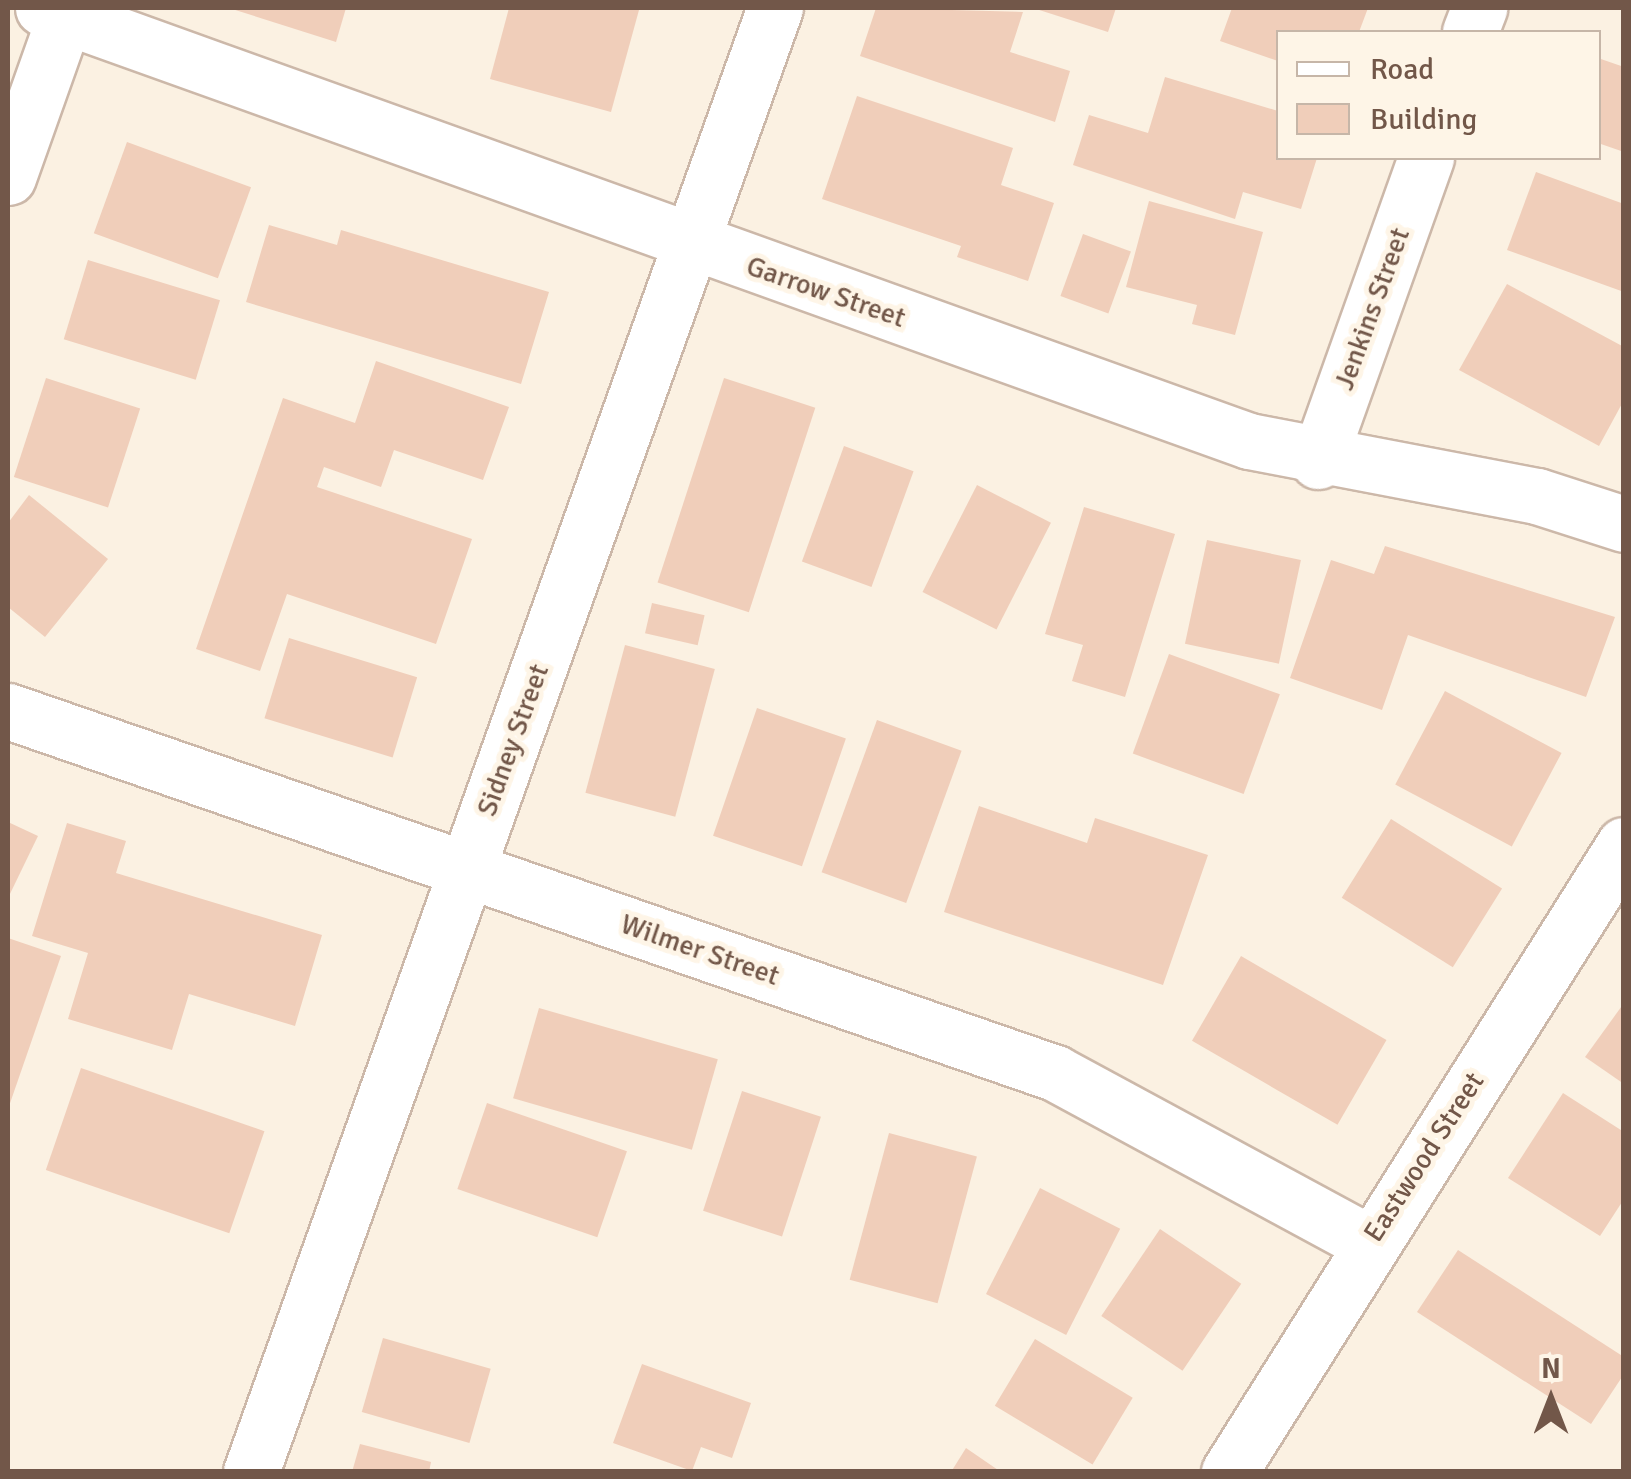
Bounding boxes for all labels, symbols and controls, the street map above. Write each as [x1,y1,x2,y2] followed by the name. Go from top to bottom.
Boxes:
[1276,30,1601,160] legend
[1370,51,1434,88] text: Road
[1370,101,1477,138] text: Building
[1327,223,1417,395] street label: Jenkins Street
[742,249,910,335] street label: Garrow Street
[470,659,556,821] street label: Sidney Street
[616,907,784,993] street label: Wilmer Street
[1357,1066,1491,1248] street label: Eastwood Street
[1501,1349,1601,1449] north arrow
[1541,1352,1561,1386] text: N

